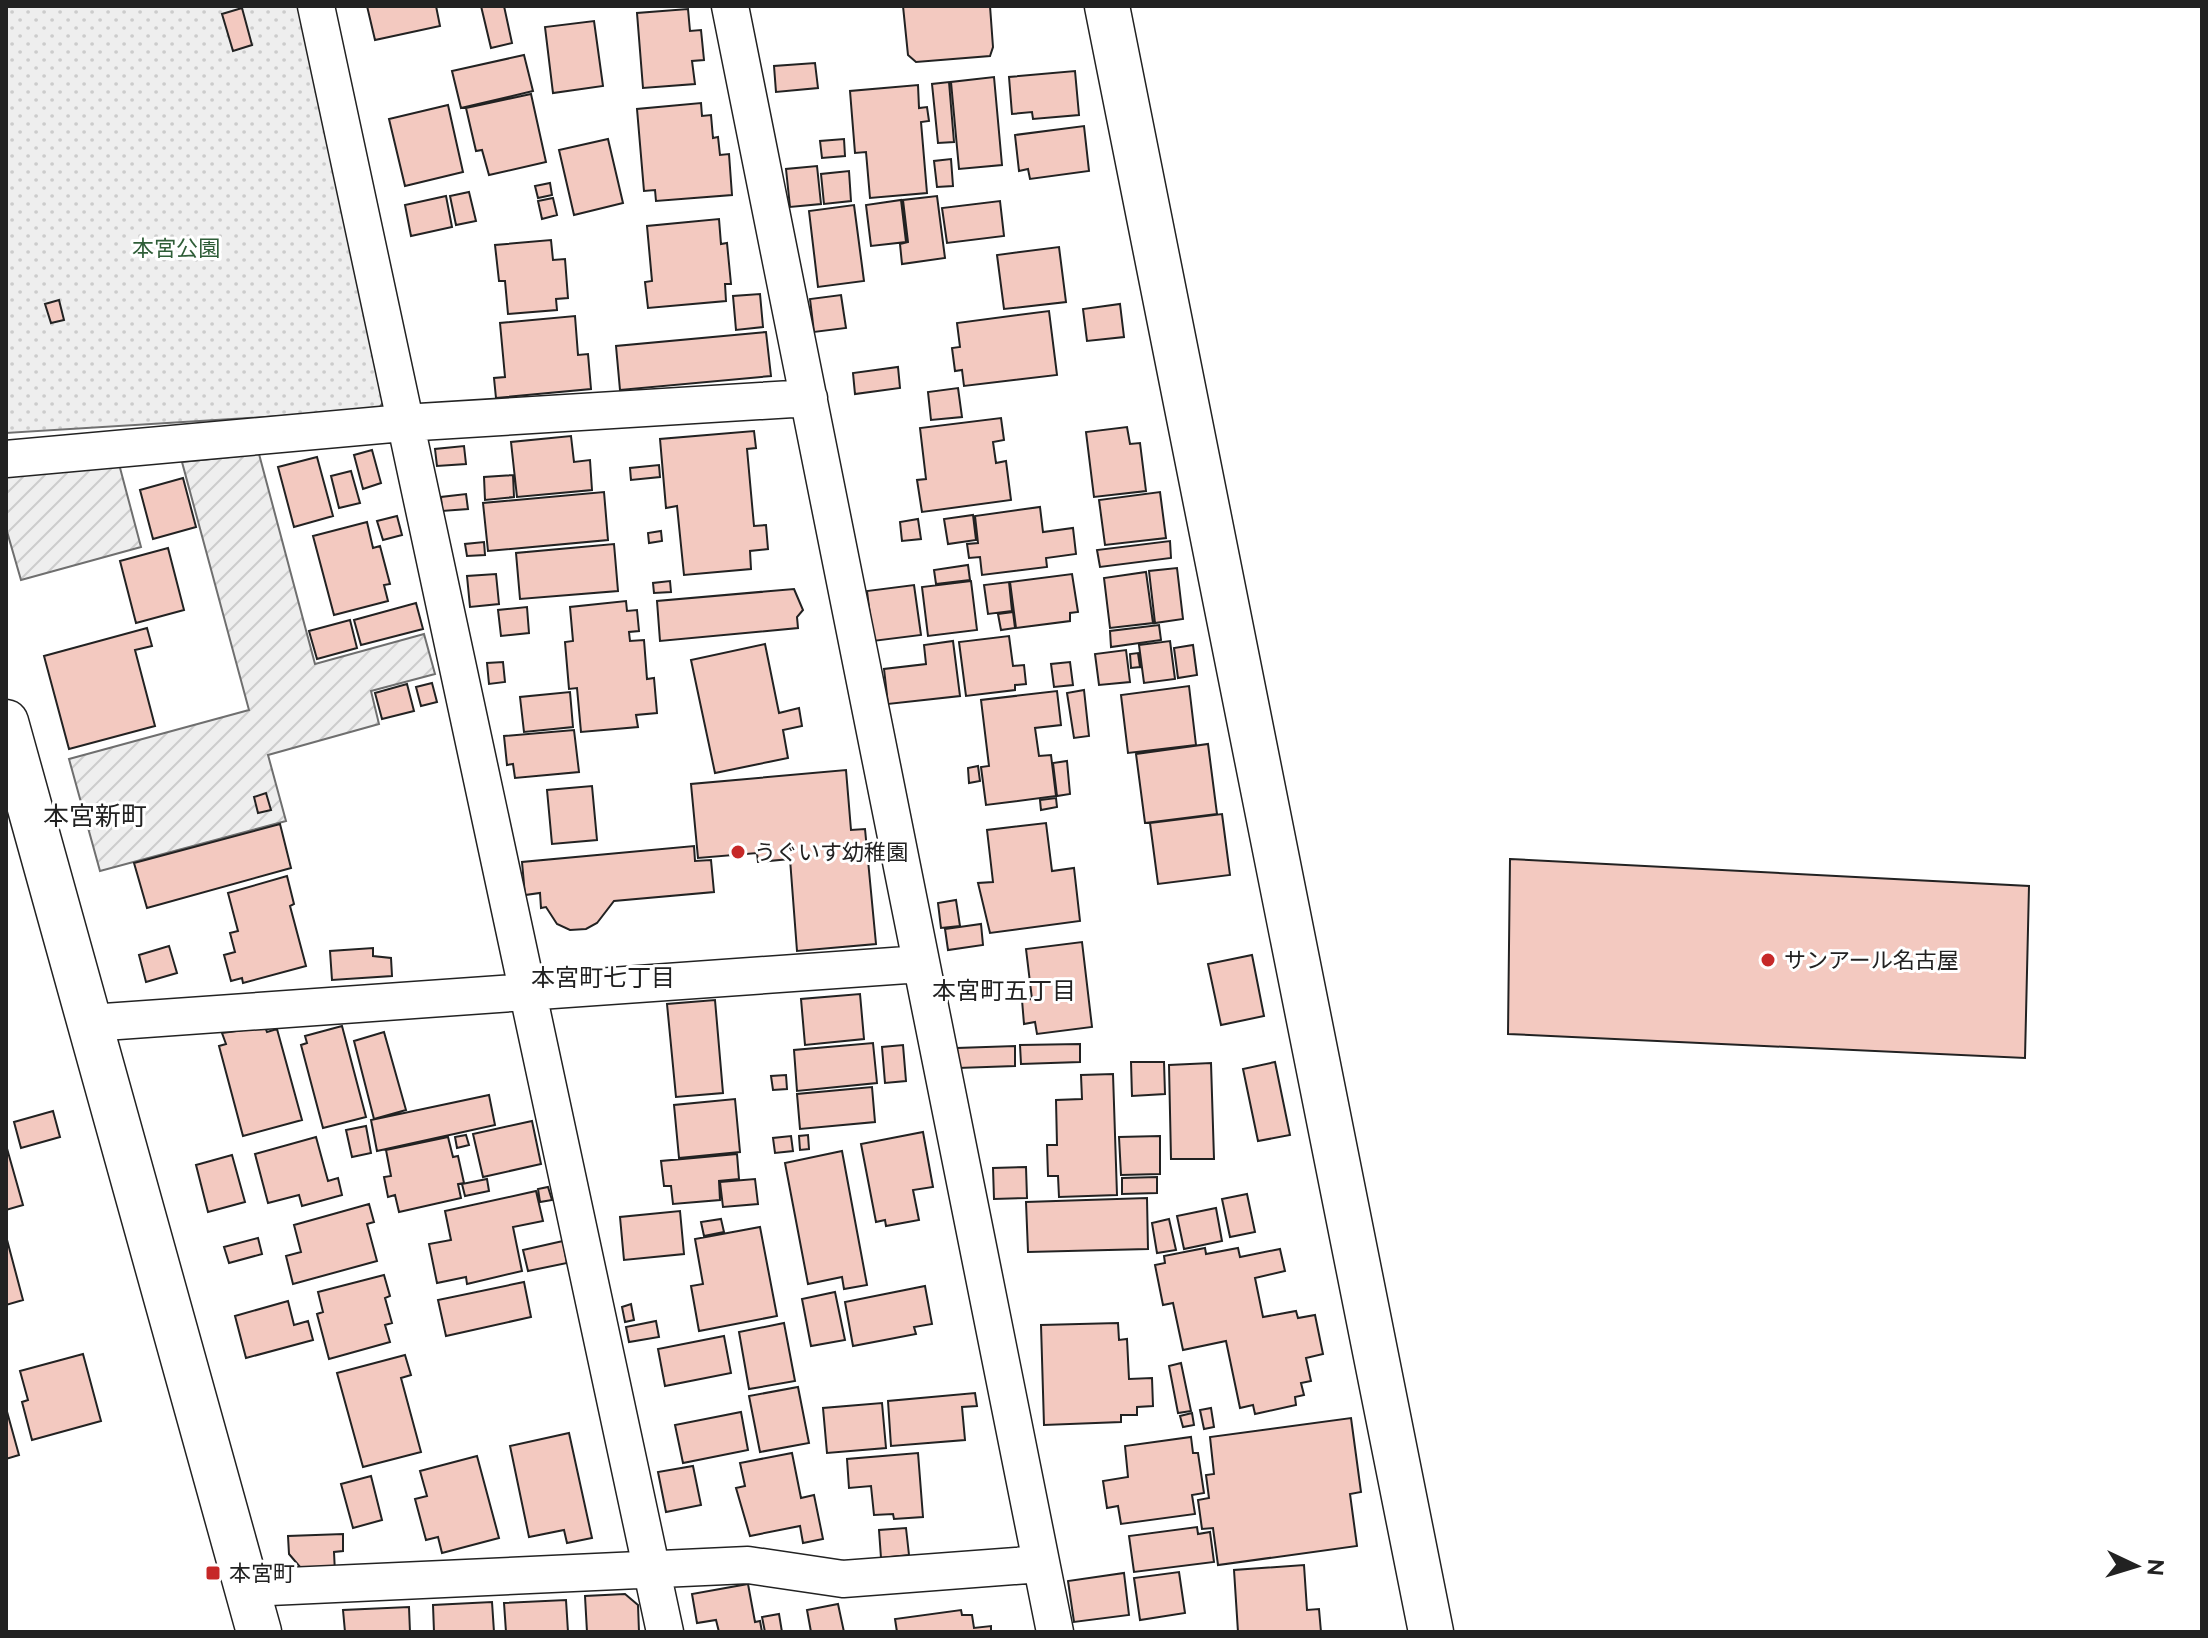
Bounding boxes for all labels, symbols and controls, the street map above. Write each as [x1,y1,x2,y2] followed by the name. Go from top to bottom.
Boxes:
[132,235,220,261] park label: 本宮公園
[43,801,147,831] district label: 本宮新町
[754,839,908,865] place label: うぐいす幼稚園
[729,843,747,861] marker: うぐいす幼稚園
[1784,947,1959,973] place label: サンアール名古屋
[1759,951,1777,969] marker: サンアール名古屋
[531,963,675,992] district label: 本宮町七丁目
[932,976,1076,1005] district label: 本宮町五丁目
[2096,1526,2176,1606] north arrow
[2142,1558,2170,1577] text: N
[229,1560,295,1586] place label: 本宮町
[204,1564,222,1582] marker: 本宮町

